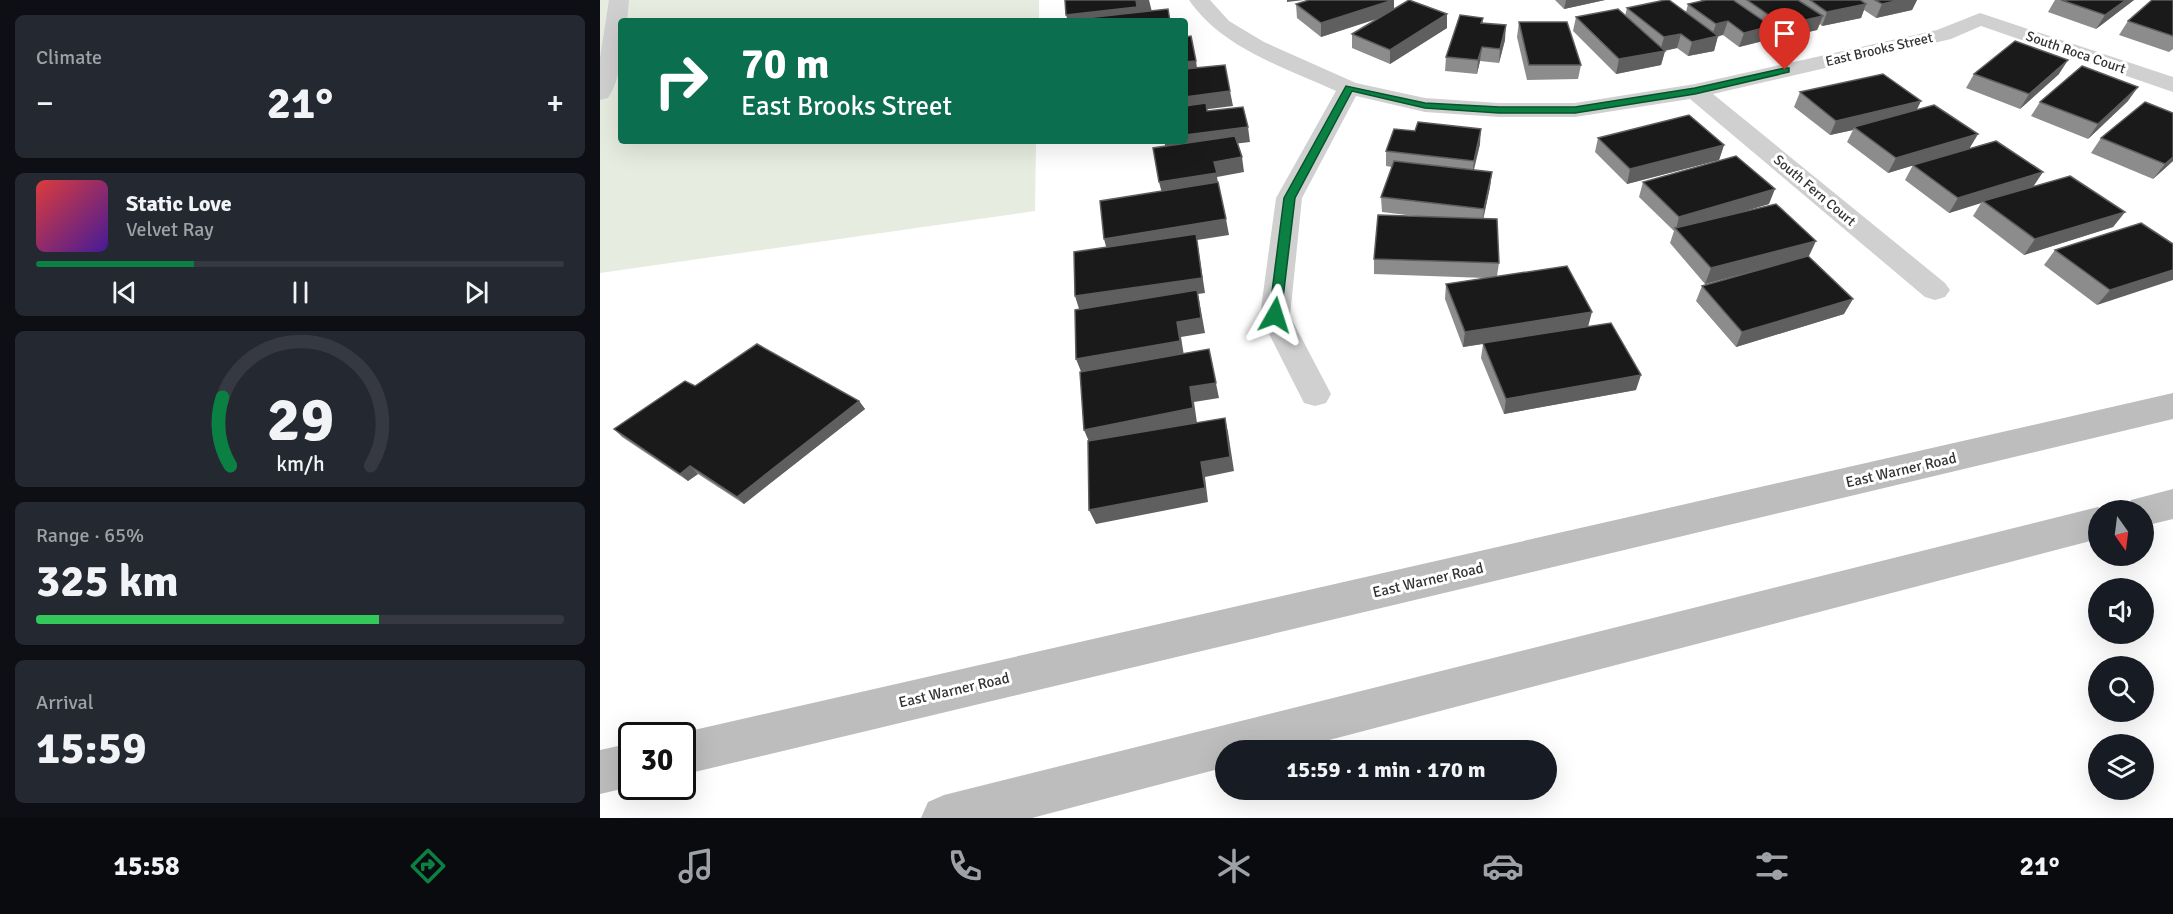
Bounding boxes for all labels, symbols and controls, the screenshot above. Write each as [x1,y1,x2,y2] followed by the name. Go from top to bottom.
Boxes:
[1759,8,1810,70] pin
[1768,17,1801,50] icon: arrive
[2024,27,2128,78] street label: South Roca Court
[1824,29,1934,70] street label: East Brooks Street
[741,39,830,90] text: 70 m
[642,42,720,120] icon: right
[36,45,102,70] text: Climate
[267,76,333,131] text: 21°
[36,83,54,124] text: −
[546,83,564,124] text: +
[741,90,952,123] text: East Brooks Street
[1770,151,1859,230] street label: South Fern Court
[126,190,232,217] text: Static Love
[126,217,214,242] text: Velvet Ray
[108,276,141,309] icon: previous
[284,276,317,309] icon: pause
[460,276,493,309] icon: next
[1243,283,1307,347] position arrow
[266,381,334,458] text: 29
[1844,449,1958,491] street label: East Warner Road
[276,451,324,477] text: km/h
[2088,500,2154,566] north arrow
[2088,500,2154,800] map controls
[36,523,144,548] text: Range · 65%
[36,554,179,609] text: 325 km
[1371,559,1485,601] street label: East Warner Road
[2088,578,2154,644] button: sound
[2088,656,2154,722] button: search
[897,669,1011,711] street label: East Warner Road
[36,690,94,715] text: Arrival
[36,721,146,776] text: 15:59
[618,722,696,800] speed limit sign: 30
[2088,734,2154,800] button: layers
[1286,756,1486,783] text: 15:59 · 1 min · 170 m
[407,845,449,887] icon: directions
[675,845,717,887] icon: music
[944,845,986,887] icon: phone
[1213,845,1255,887] icon: climate
[1482,845,1524,887] icon: car
[1751,845,1793,887] icon: filters
[113,850,180,883] text: 15:58
[2020,850,2060,883] text: 21°

